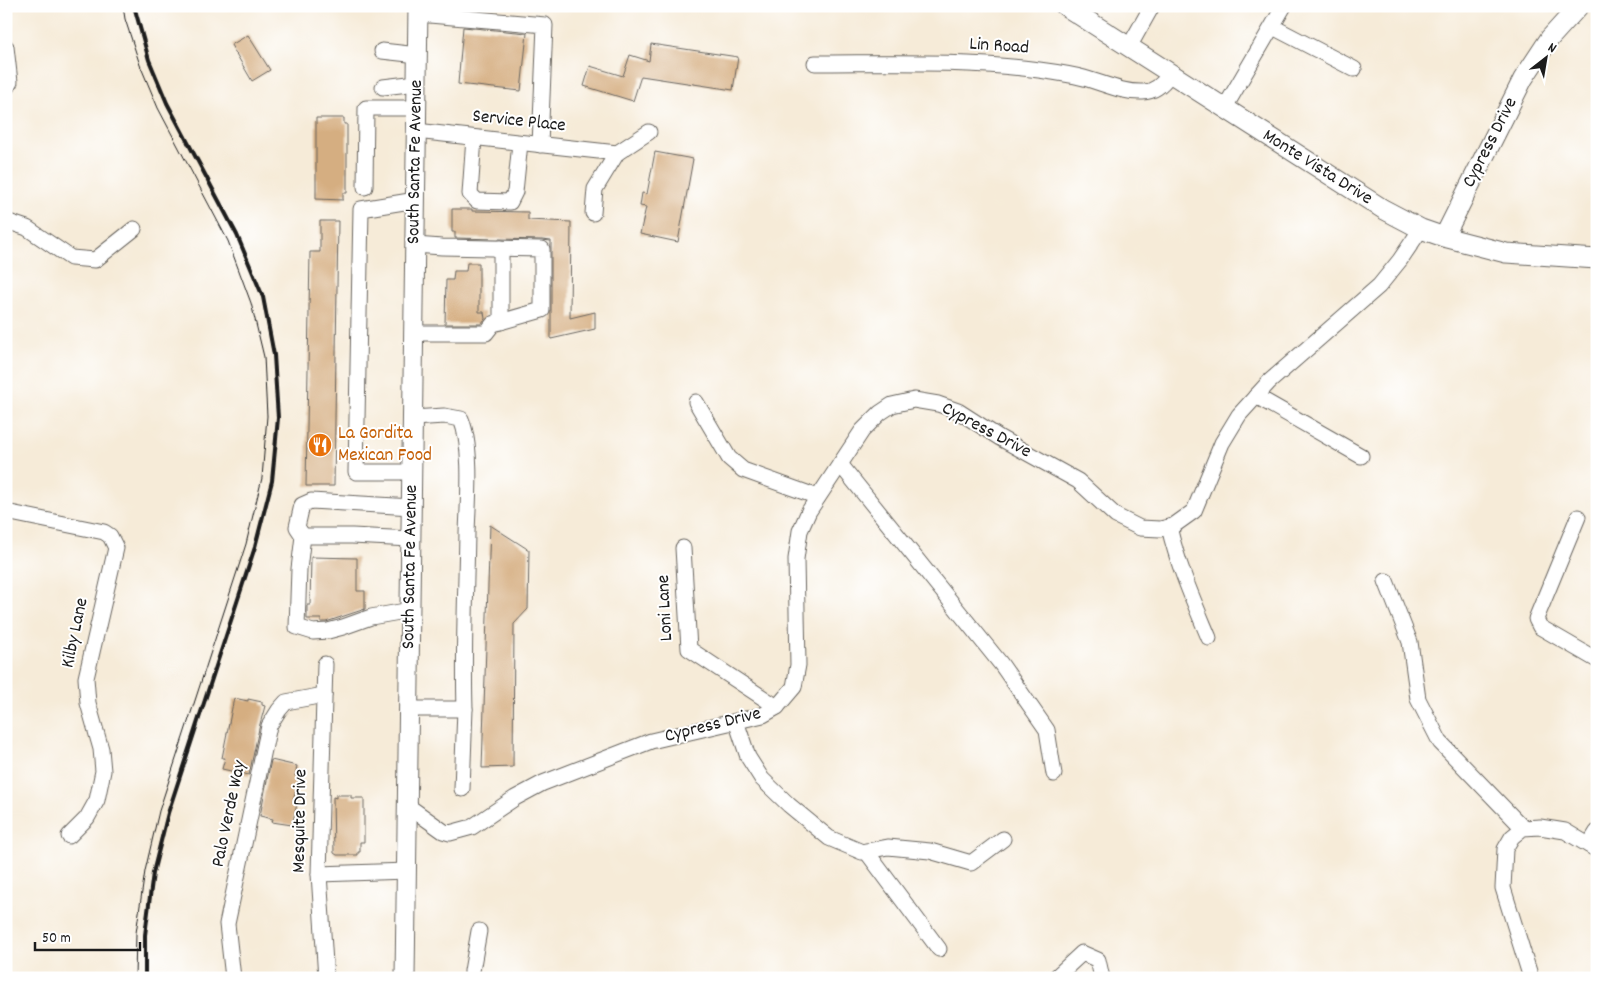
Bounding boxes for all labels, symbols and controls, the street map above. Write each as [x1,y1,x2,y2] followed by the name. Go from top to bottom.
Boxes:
[968,31,1030,63] street label: Lin Road
[1520,32,1570,82] north arrow
[1544,38,1560,59] text: N
[401,79,431,245] street label: South Santa Fe Avenue
[1457,93,1525,193] street label: Cypress Drive
[471,104,567,140] street label: Service Place
[1257,123,1377,213] street label: Monte Vista Drive
[936,396,1036,466] street label: Cypress Drive
[338,421,432,470] place label: La Gordita Mexican Food
[307,432,333,458] restaurant icon: La Gordita Mexican Food
[396,484,426,650] street label: South Santa Fe Avenue
[651,574,681,642] street label: Loni Lane
[55,596,97,670] street label: Kilby Lane
[662,701,764,751] street label: Cypress Drive
[206,758,255,870] street label: Palo Verde Way
[287,769,315,873] street label: Mesquite Drive
[35,919,140,951] scale bar
[42,928,71,950] text: 50 m

